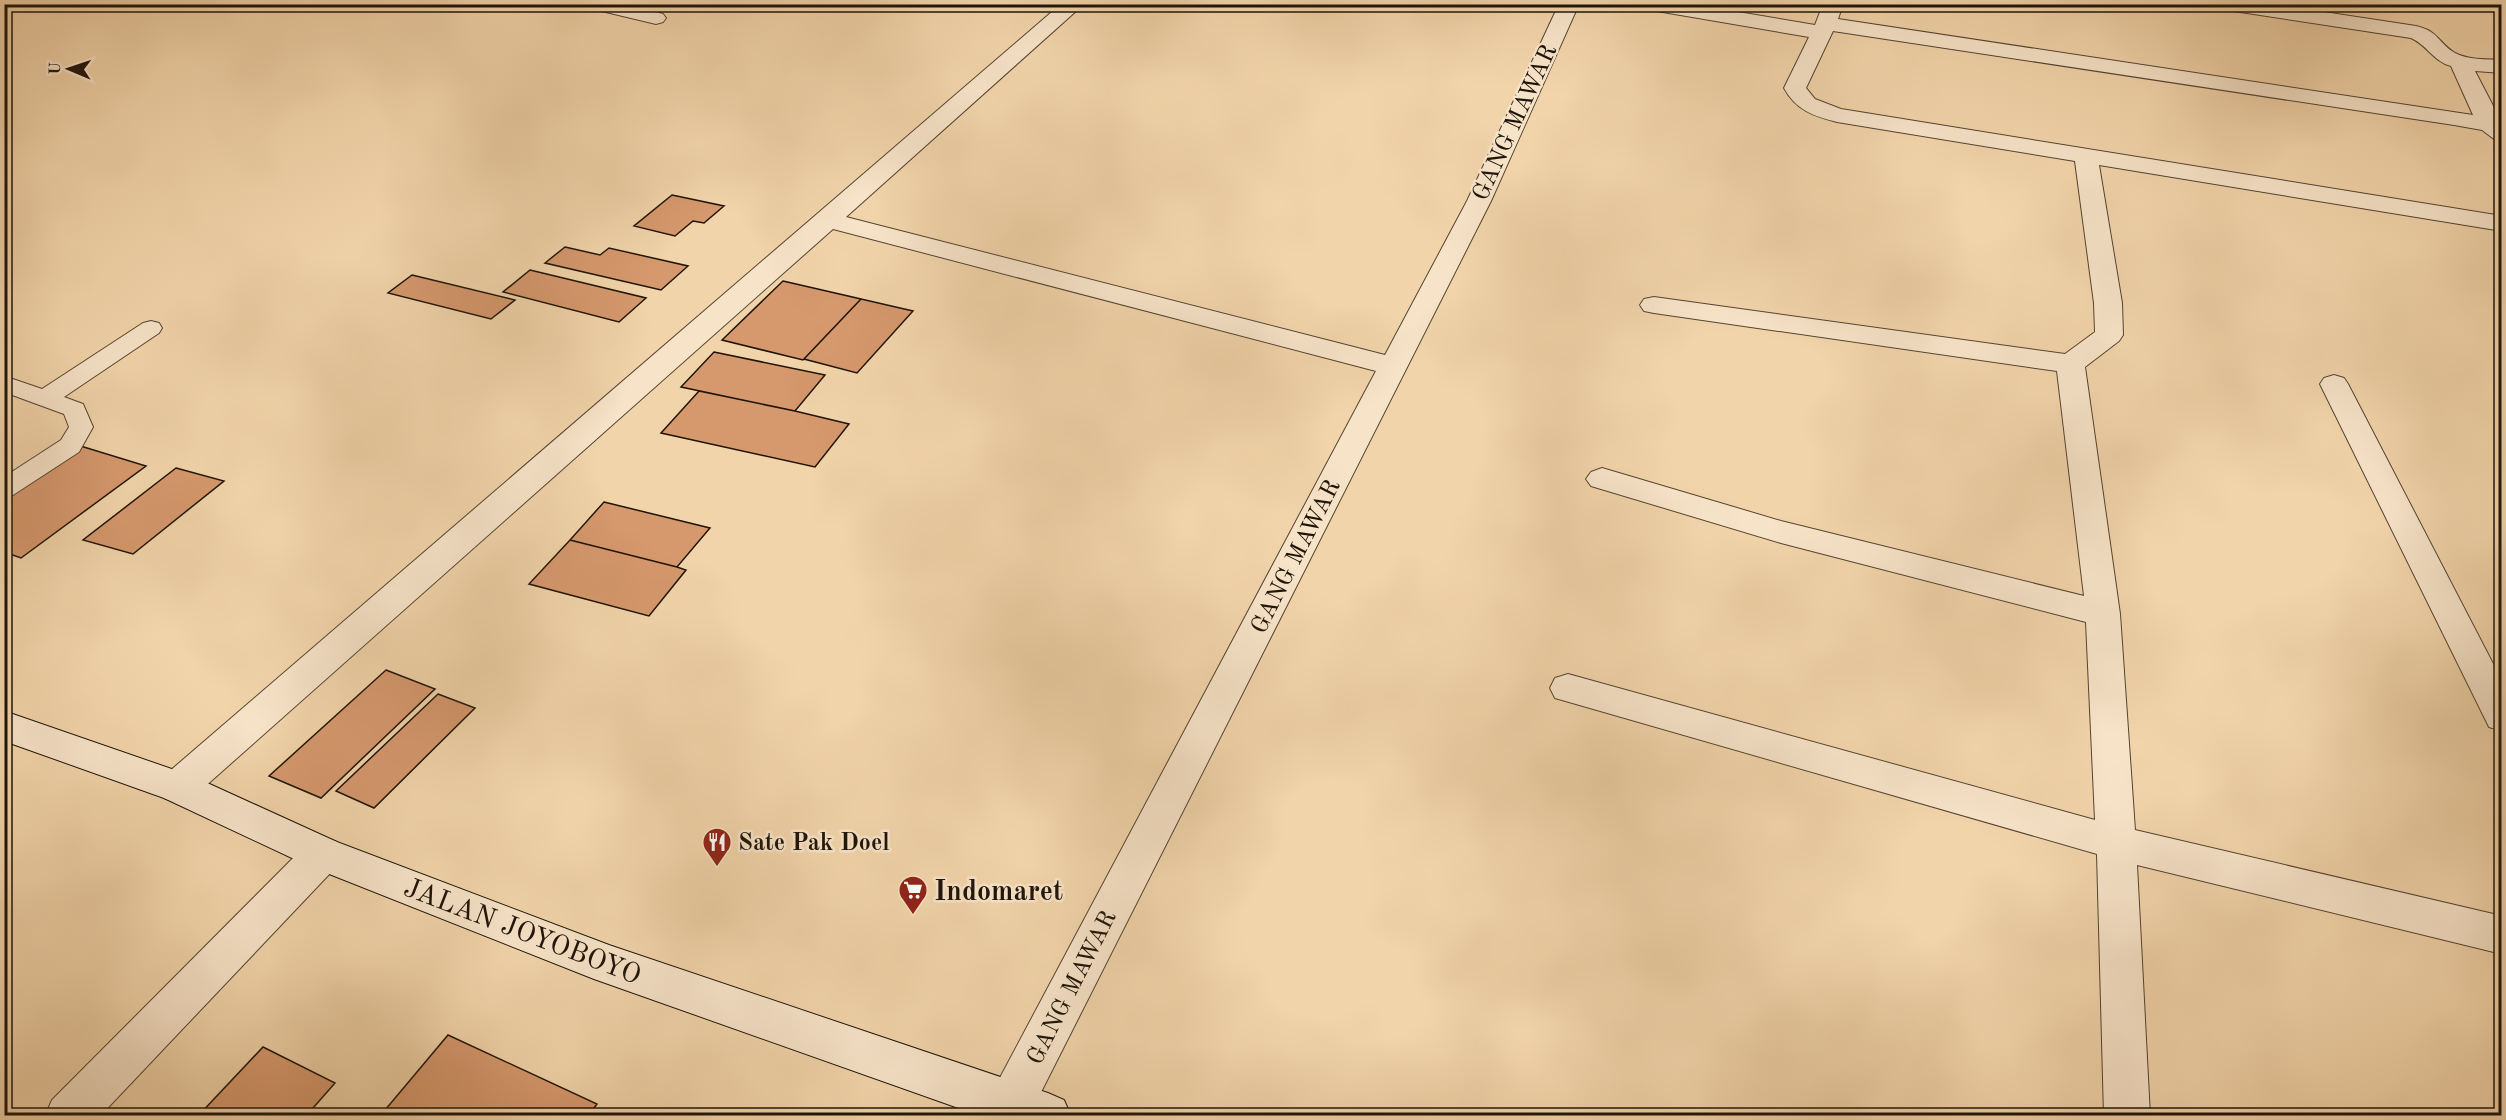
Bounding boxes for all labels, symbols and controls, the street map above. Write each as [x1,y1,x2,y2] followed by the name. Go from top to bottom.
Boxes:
[39,39,99,99] north arrow
[1469,41,1563,205] street label: GANG MAWAR
[48,62,64,75] text: U
[1248,476,1346,638] street label: GANG MAWAR
[701,826,733,868] restaurant icon: Sate Pak Doel
[738,832,890,856] place label: Sate Pak Doel
[897,874,929,916] supermarket icon: Indomaret
[399,875,644,991] street label: JALAN JOYOBOYO
[934,879,1063,907] place label: Indomaret
[1024,907,1122,1069] street label: GANG MAWAR

